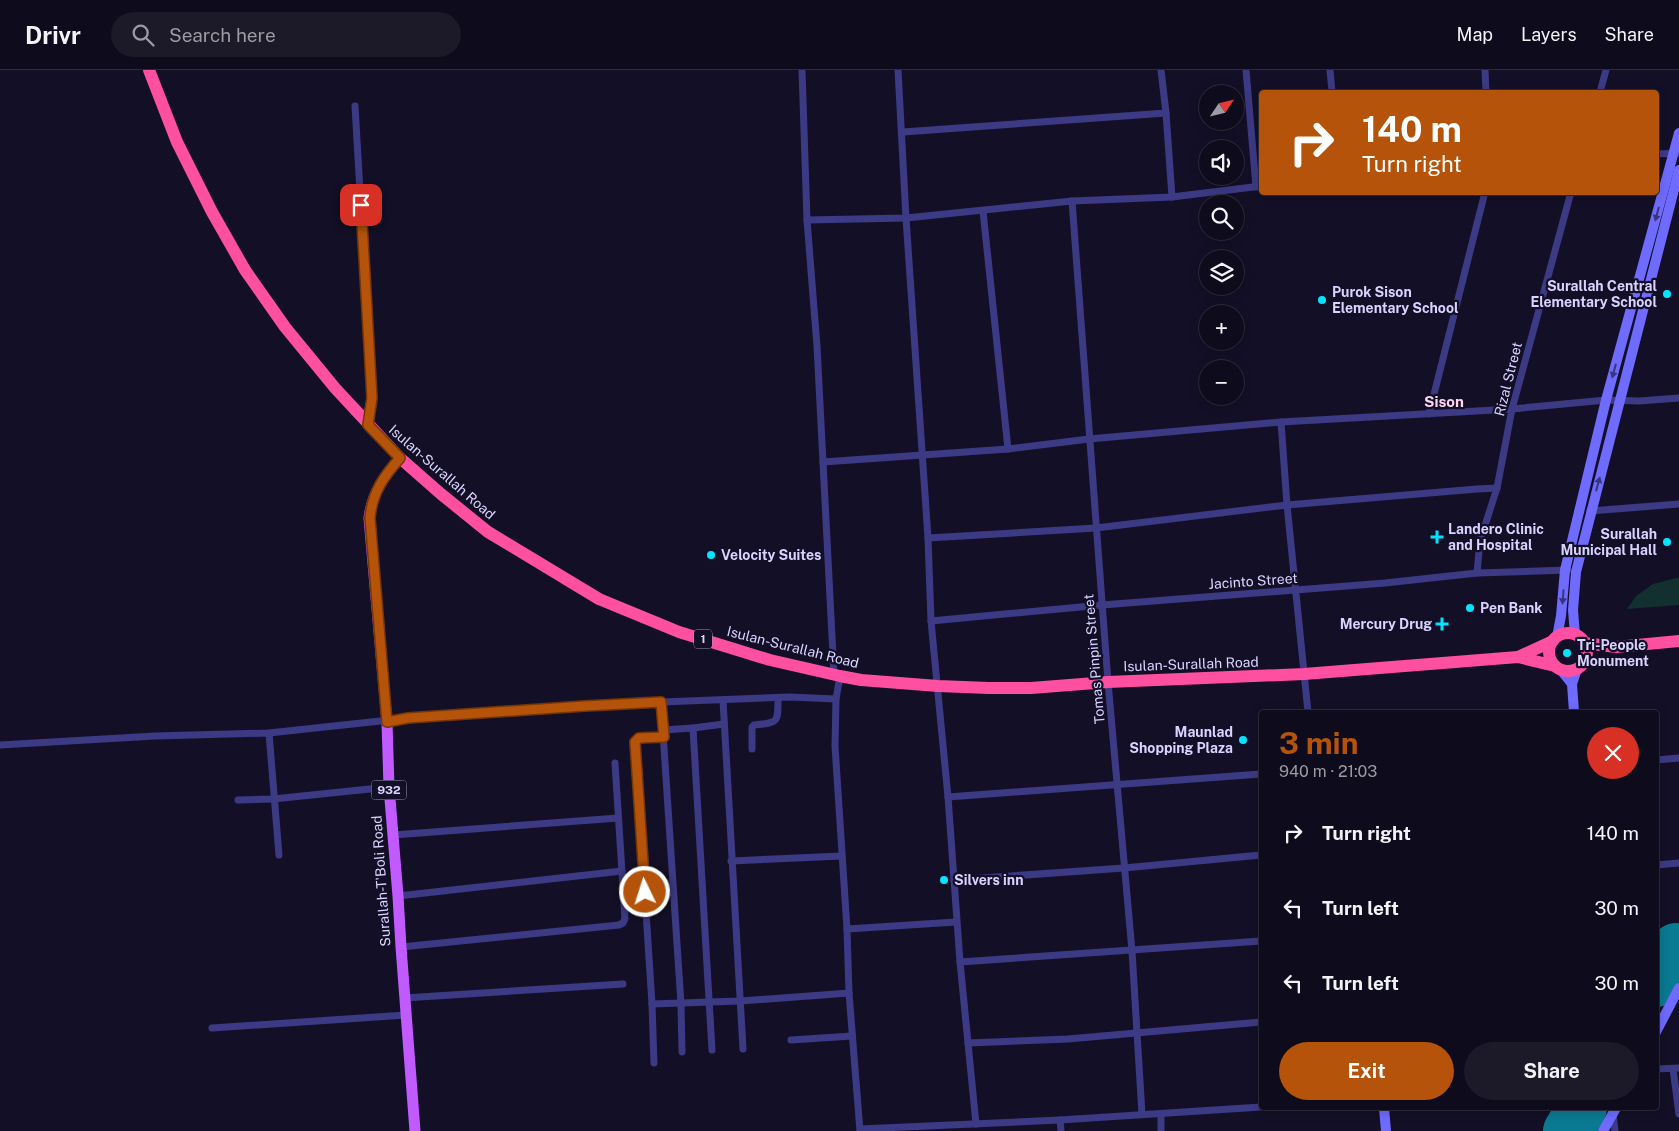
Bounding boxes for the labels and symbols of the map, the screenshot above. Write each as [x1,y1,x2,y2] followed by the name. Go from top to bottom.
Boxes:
[1199,85,1244,130] north arrow
[340,184,382,226] pin
[1653,207,1661,222] one-way arrow
[1530,278,1657,310] place label: Surallah Central Elementary School
[1332,284,1459,316] place label: Purok Sison Elementary School
[1661,288,1673,300] marker: Surallah Central Elementary School
[1316,294,1328,306] marker: Purok Sison Elementary School
[1491,340,1525,418] street label: Rizal Street
[1610,363,1618,378] one-way arrow
[1424,393,1464,410] district label: Sison
[386,422,498,522] street label: Isulan-Surallah Road
[1594,476,1602,491] one-way arrow
[1448,521,1544,553] place label: Landero Clinic and Hospital
[1561,526,1657,558] place label: Surallah Municipal Hall
[1430,530,1444,544] marker: Landero Clinic and Hospital
[1661,536,1673,548] marker: Surallah Municipal Hall
[721,547,821,563] place label: Velocity Suites
[705,549,717,561] marker: Velocity Suites
[1208,570,1298,592] street label: Jacinto Street
[1558,590,1566,606] one-way arrow
[1080,593,1108,725] street label: Tomas Pinpin Street
[1480,600,1542,616] place label: Pen Bank
[1464,602,1476,614] marker: Pen Bank
[1340,616,1432,632] place label: Mercury Drug
[1436,618,1448,630] marker: Mercury Drug
[725,623,861,671] street label: Isulan-Surallah Road
[694,630,712,648] road number: 1
[1577,637,1649,669] place label: Tri-People Monument
[1561,647,1573,659] marker: Tri-People Monument
[1123,654,1259,674] street label: Isulan-Surallah Road
[1129,724,1233,756] place label: Maunlad Shopping Plaza
[1237,734,1249,746] marker: Maunlad Shopping Plaza
[372,780,406,800] road number: 932
[368,815,394,947] street label: Surallah-T'Boli Road
[618,865,670,917] position arrow
[954,872,1023,888] place label: Silvers inn
[938,874,950,886] marker: Silvers inn

